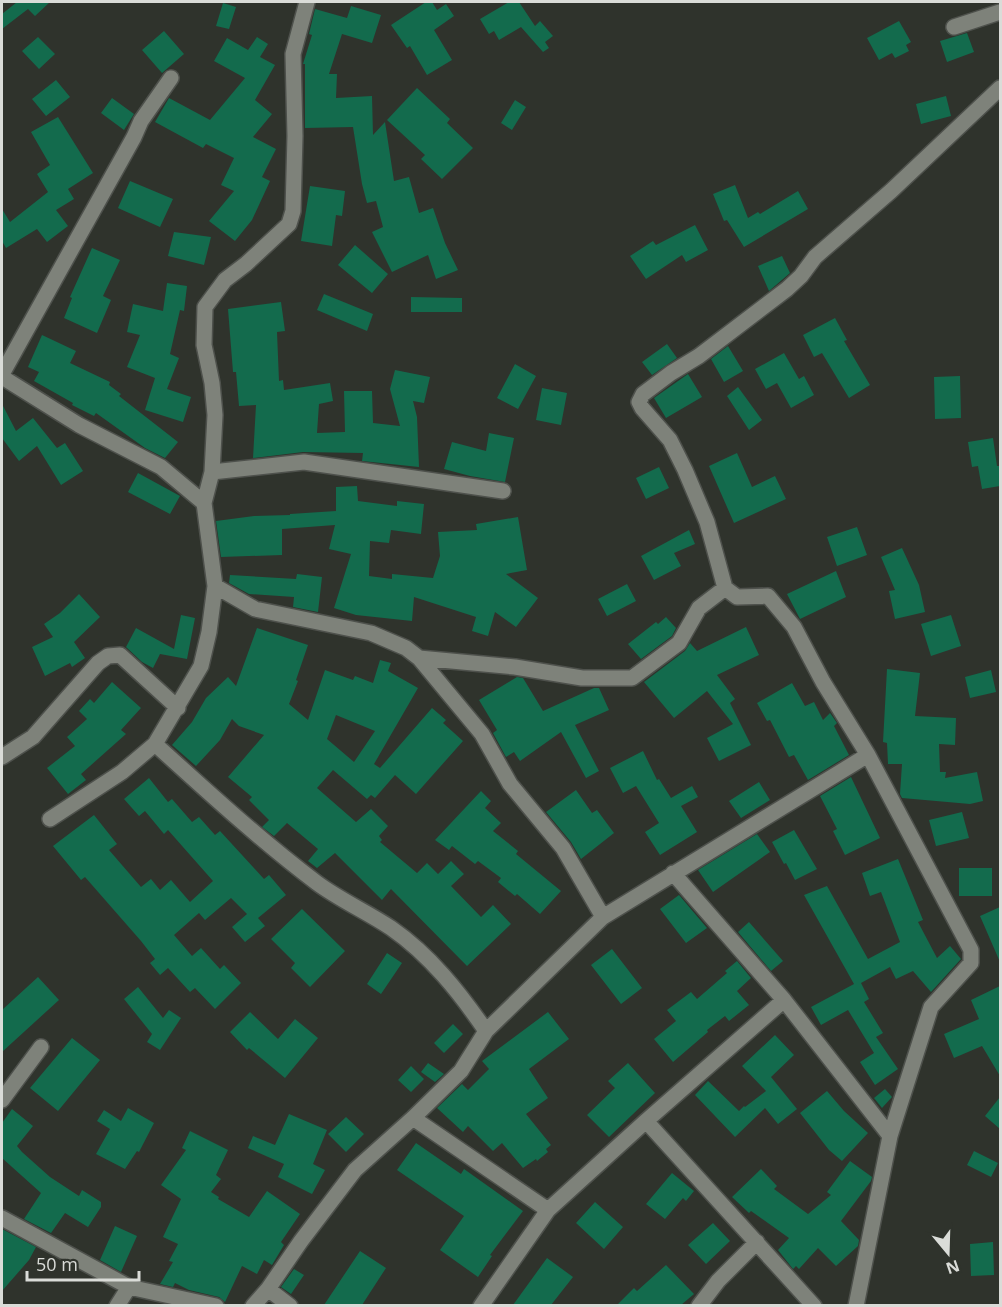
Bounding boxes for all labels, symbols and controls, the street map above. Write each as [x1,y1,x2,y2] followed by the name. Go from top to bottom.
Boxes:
[918,1223,978,1283] north arrow
[27,1244,140,1282] scale bar
[36,1252,78,1276] text: 50 m
[943,1255,963,1280] text: N

